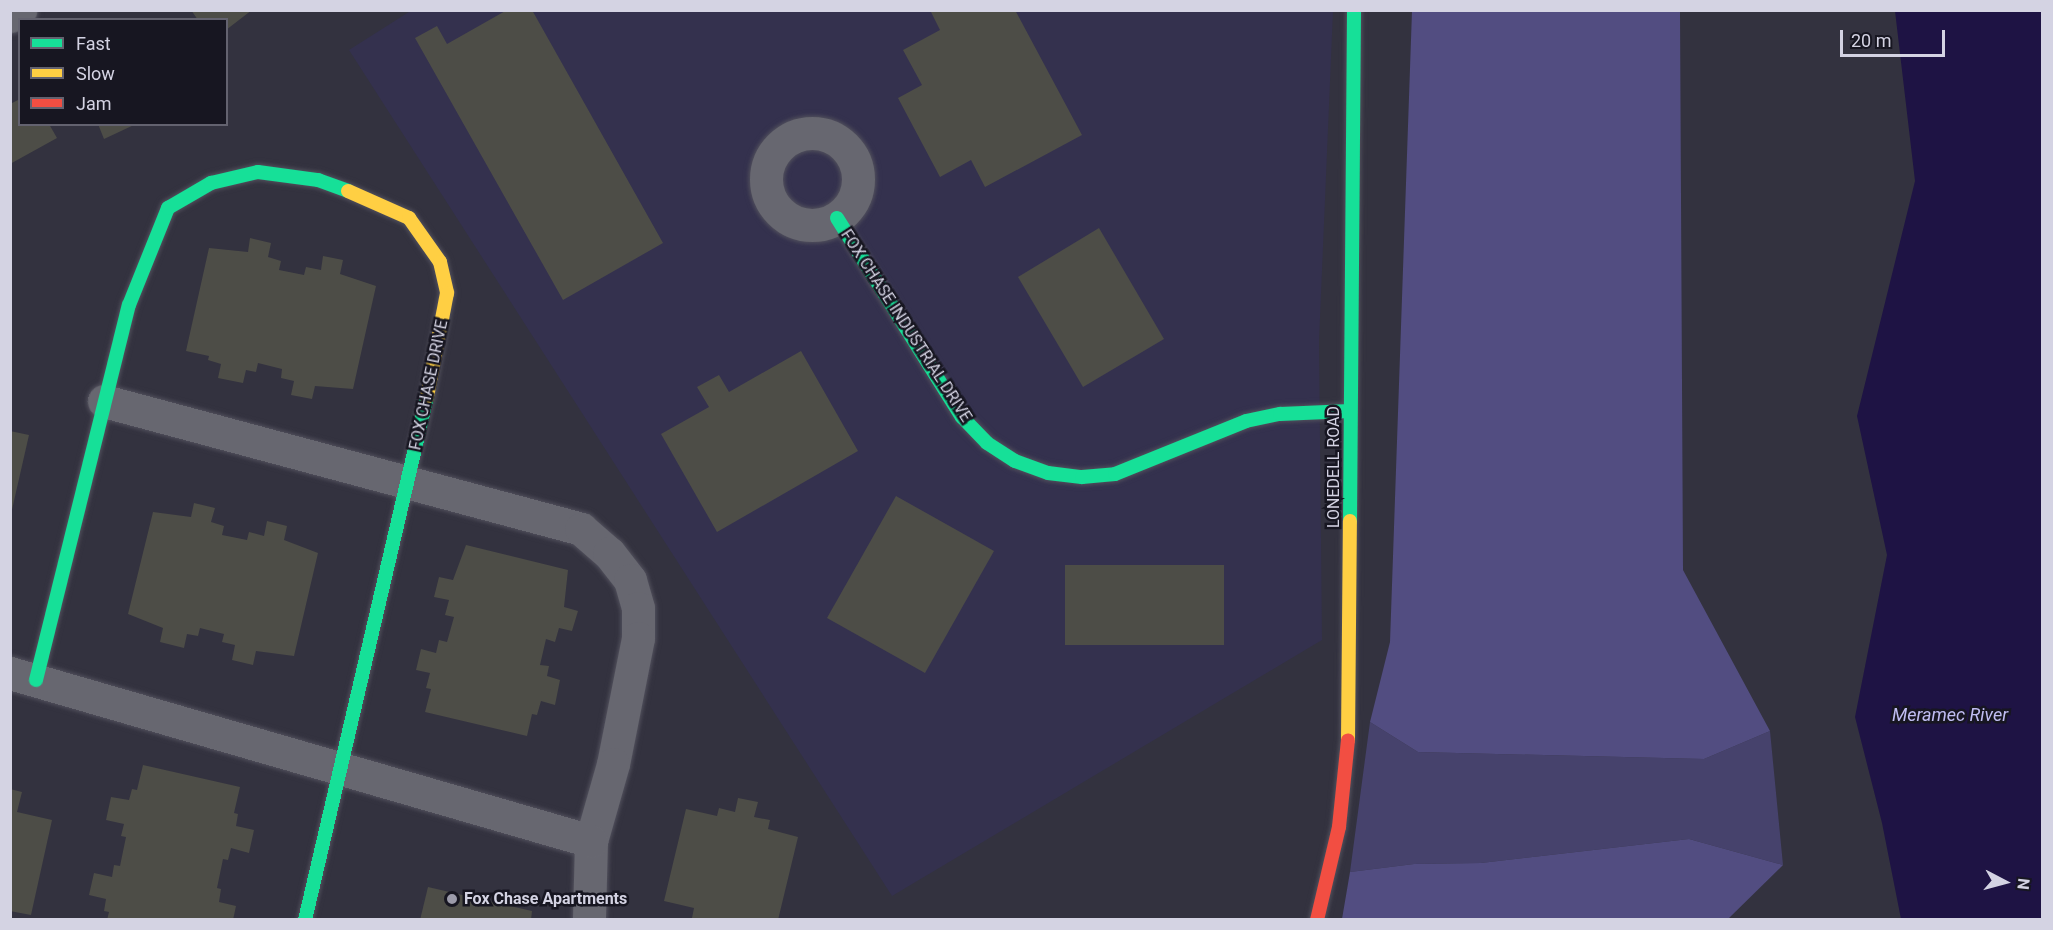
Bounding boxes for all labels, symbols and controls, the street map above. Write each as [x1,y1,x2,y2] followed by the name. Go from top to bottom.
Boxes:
[18,18,228,126] legend
[1843,18,1948,56] scale bar
[1851,30,1891,51] text: 20 m
[76,33,111,54] text: Fast
[76,63,115,84] text: Slow
[76,93,112,114] text: Jam
[836,226,976,426] street label: FOX CHASE INDUSTRIAL DRIVE
[406,318,452,452] street label: FOX CHASE DRIVE
[1324,406,1344,528] street label: LONEDELL ROAD
[1892,704,2008,726] water label: Meramec River
[1975,852,2035,912] north arrow
[2013,877,2033,891] text: N
[464,889,627,909] place label: Fox Chase Apartments
[445,892,459,906] marker: Fox Chase Apartments

